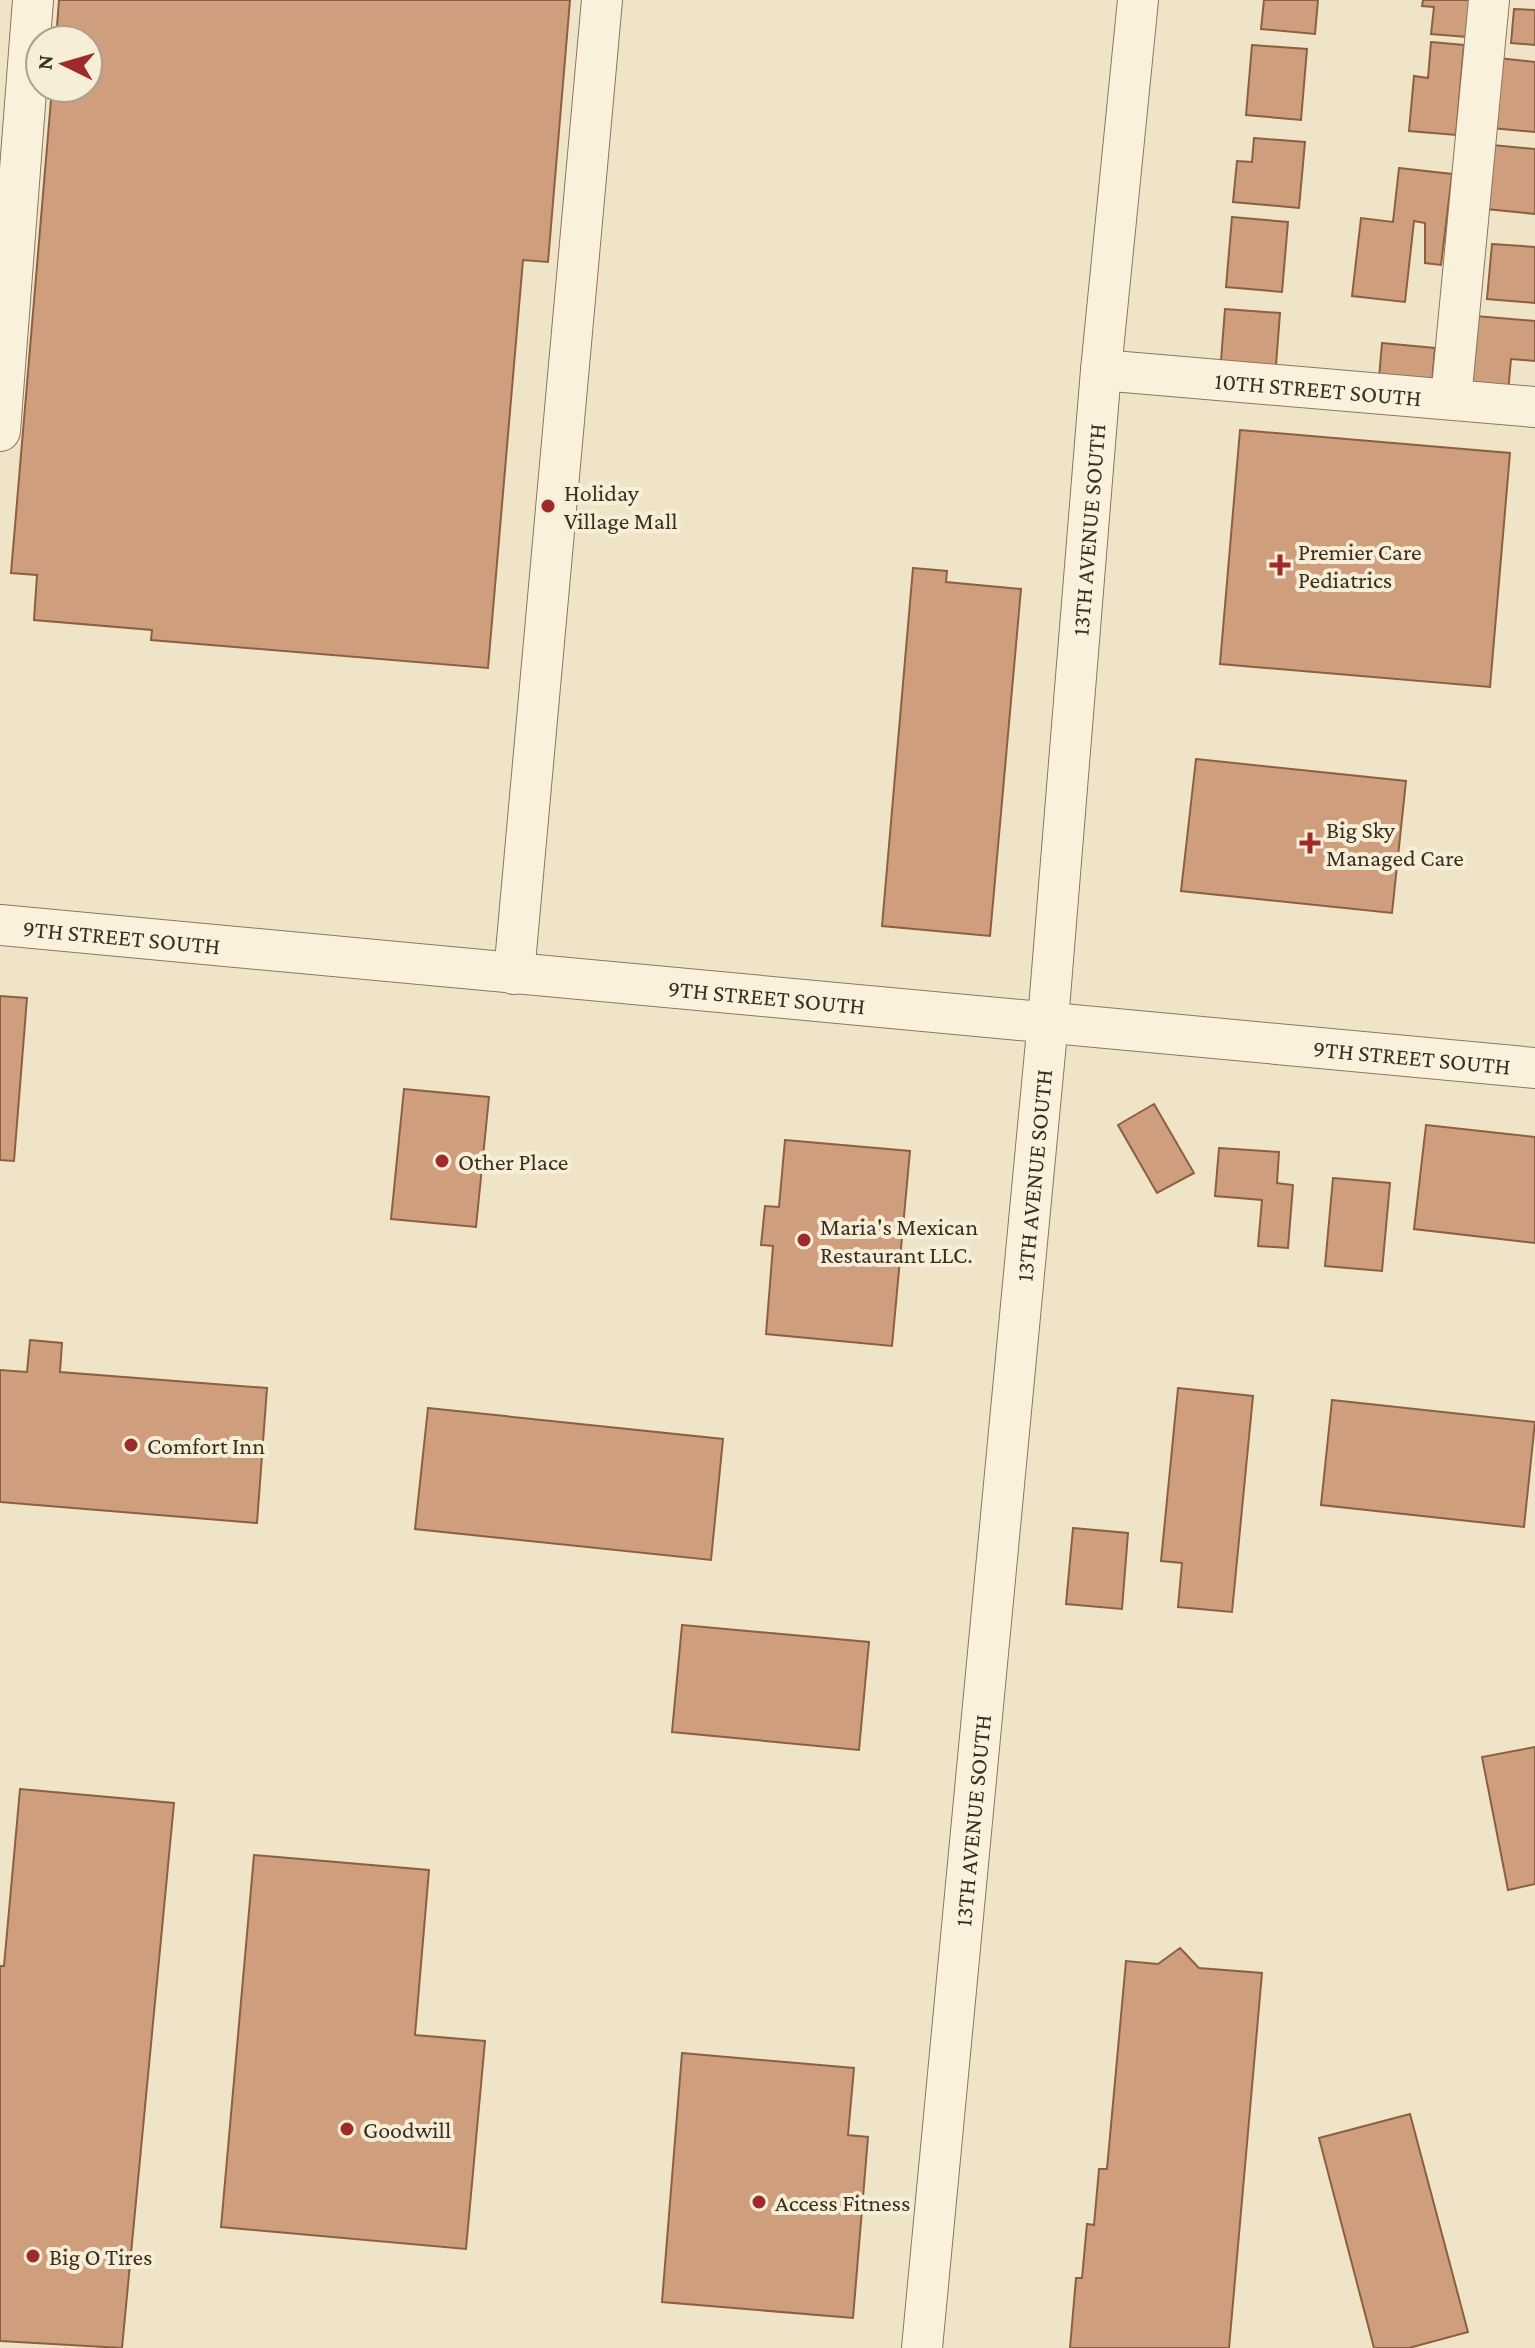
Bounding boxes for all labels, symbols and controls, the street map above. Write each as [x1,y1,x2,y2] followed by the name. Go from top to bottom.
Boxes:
[24,24,104,104] north arrow
[31,54,58,71] text: N
[1214,366,1423,411] street label: 10TH STREET SOUTH
[1066,422,1110,637] street label: 13TH AVENUE SOUTH
[564,479,677,534] place label: Holiday Village Mall
[539,497,557,515] marker: Holiday Village Mall
[1298,538,1421,593] place label: Premier Care Pediatrics
[1269,554,1291,576] marker: Premier Care Pediatrics
[1326,816,1464,871] place label: Big Sky Managed Care
[1301,834,1319,852] marker: Big Sky Managed Care
[22,914,221,959] street label: 9TH STREET SOUTH
[667,974,867,1019] street label: 9TH STREET SOUTH
[1312,1034,1512,1079] street label: 9TH STREET SOUTH
[1010,1068,1057,1283] street label: 13TH AVENUE SOUTH
[458,1148,568,1175] place label: Other Place
[433,1152,451,1170] marker: Other Place
[820,1213,978,1268] place label: Maria's Mexican Restaurant LLC.
[795,1231,813,1249] marker: Maria's Mexican Restaurant LLC.
[147,1432,265,1459] place label: Comfort Inn
[122,1436,140,1454] marker: Comfort Inn
[949,1713,996,1928] street label: 13TH AVENUE SOUTH
[363,2116,451,2143] place label: Goodwill
[338,2120,356,2138] marker: Goodwill
[775,2189,910,2216] place label: Access Fitness
[750,2193,768,2211] marker: Access Fitness
[49,2243,152,2270] place label: Big O Tires
[24,2247,42,2265] marker: Big O Tires

